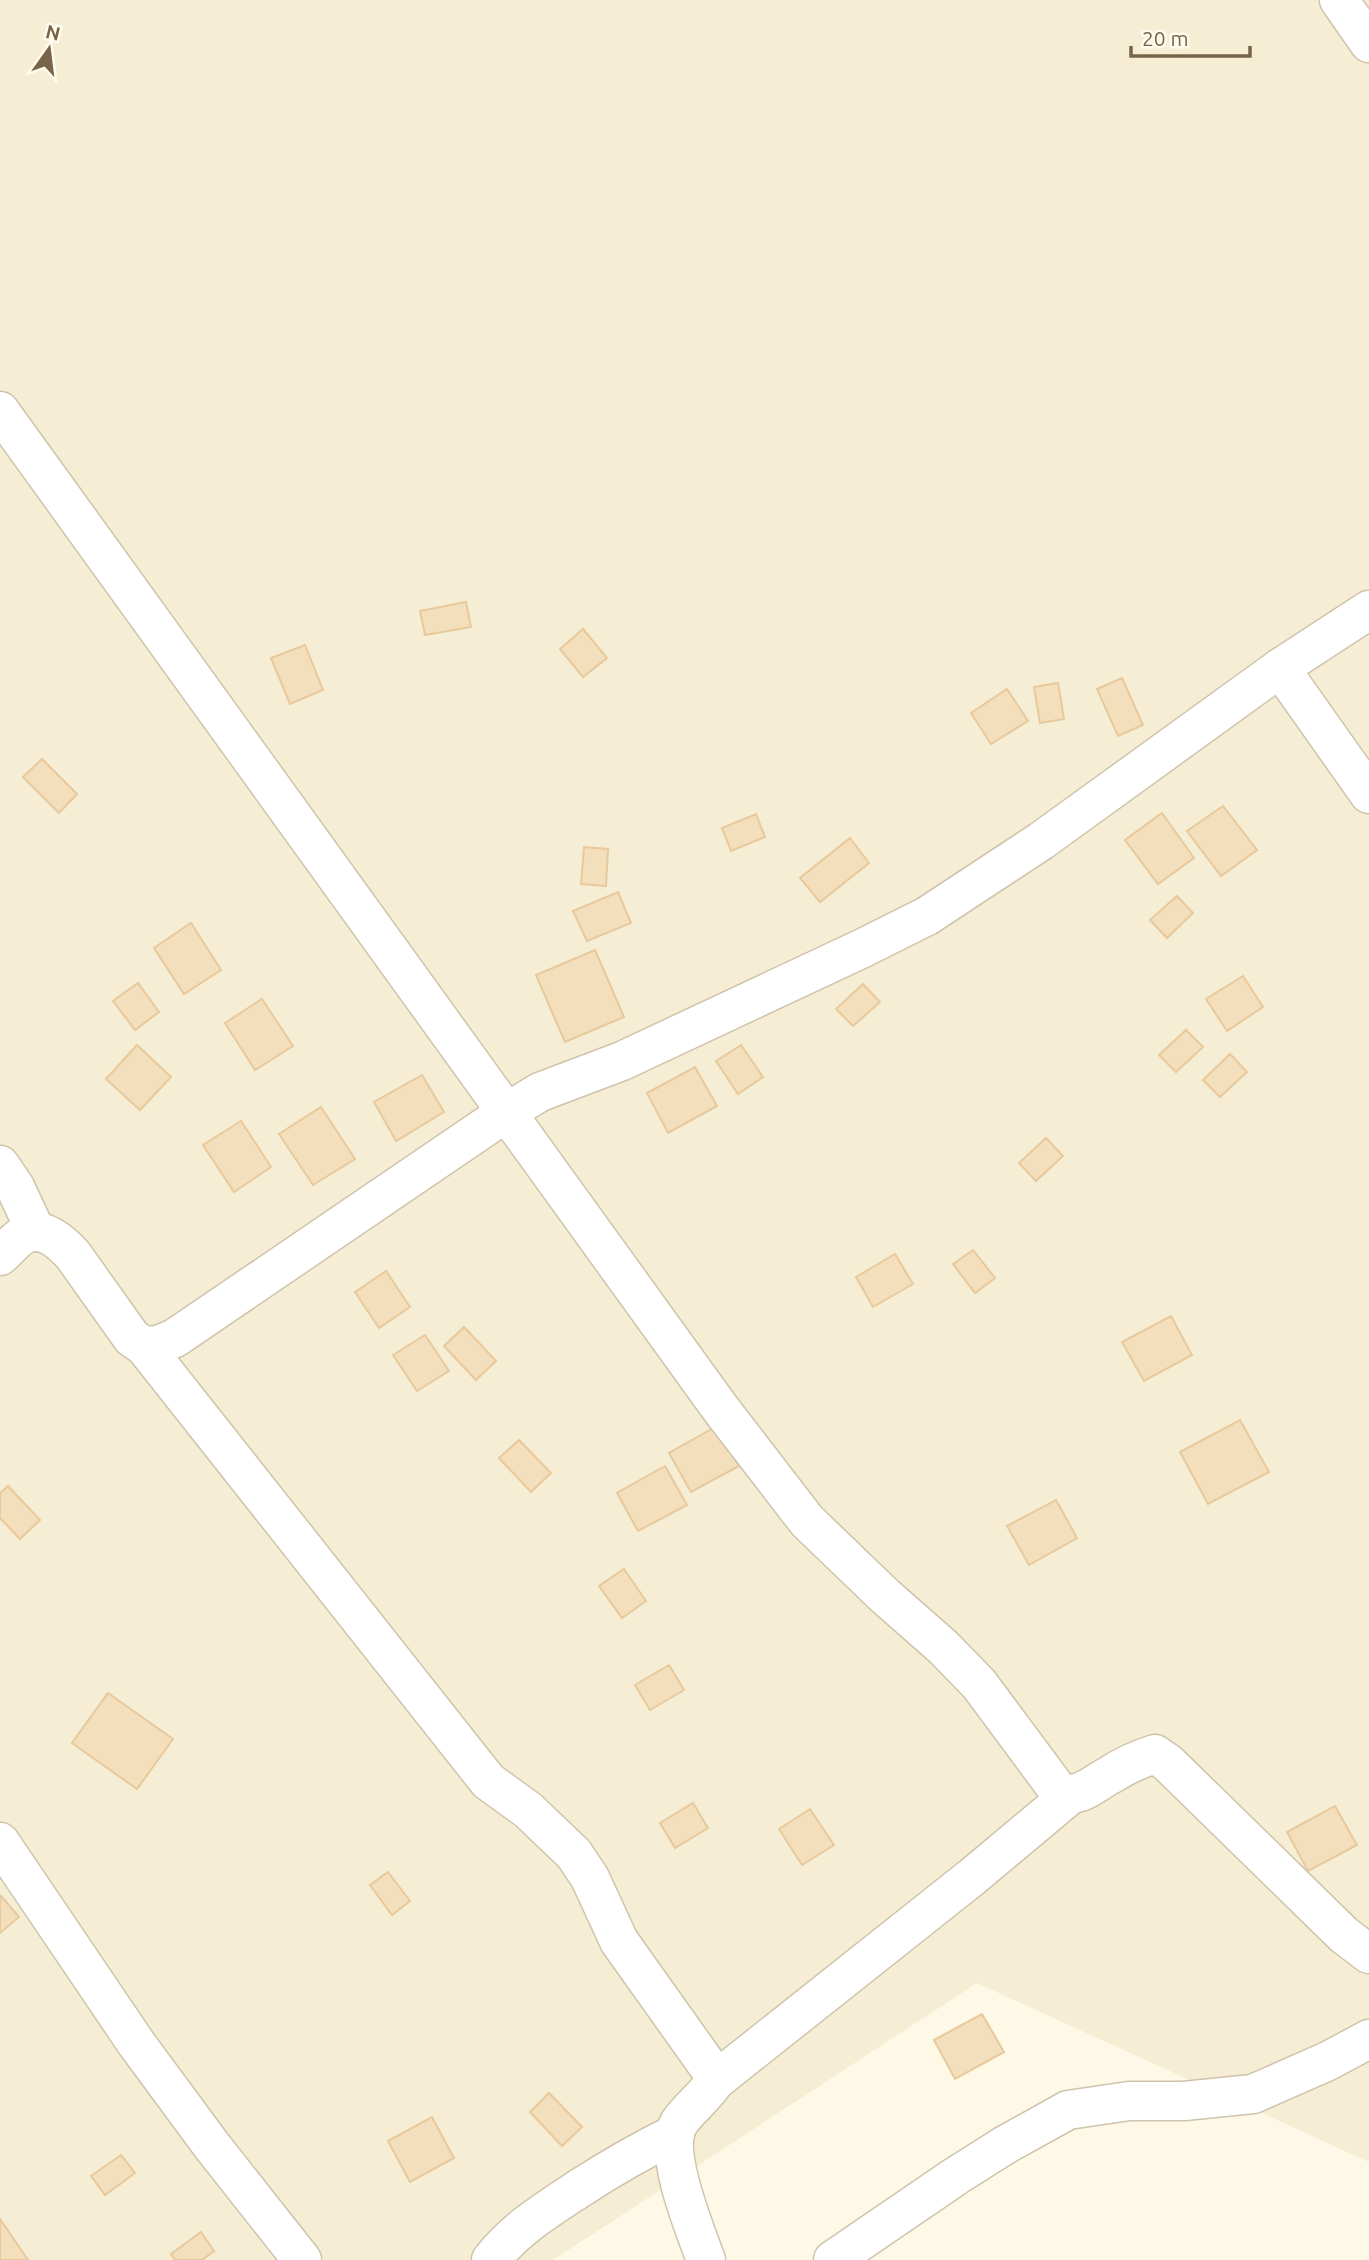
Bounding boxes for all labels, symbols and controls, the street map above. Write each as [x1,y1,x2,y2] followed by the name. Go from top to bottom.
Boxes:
[14,14,84,84] north arrow
[1131,14,1250,58] scale bar
[44,20,63,45] text: N
[1142,26,1189,50] text: 20 m

